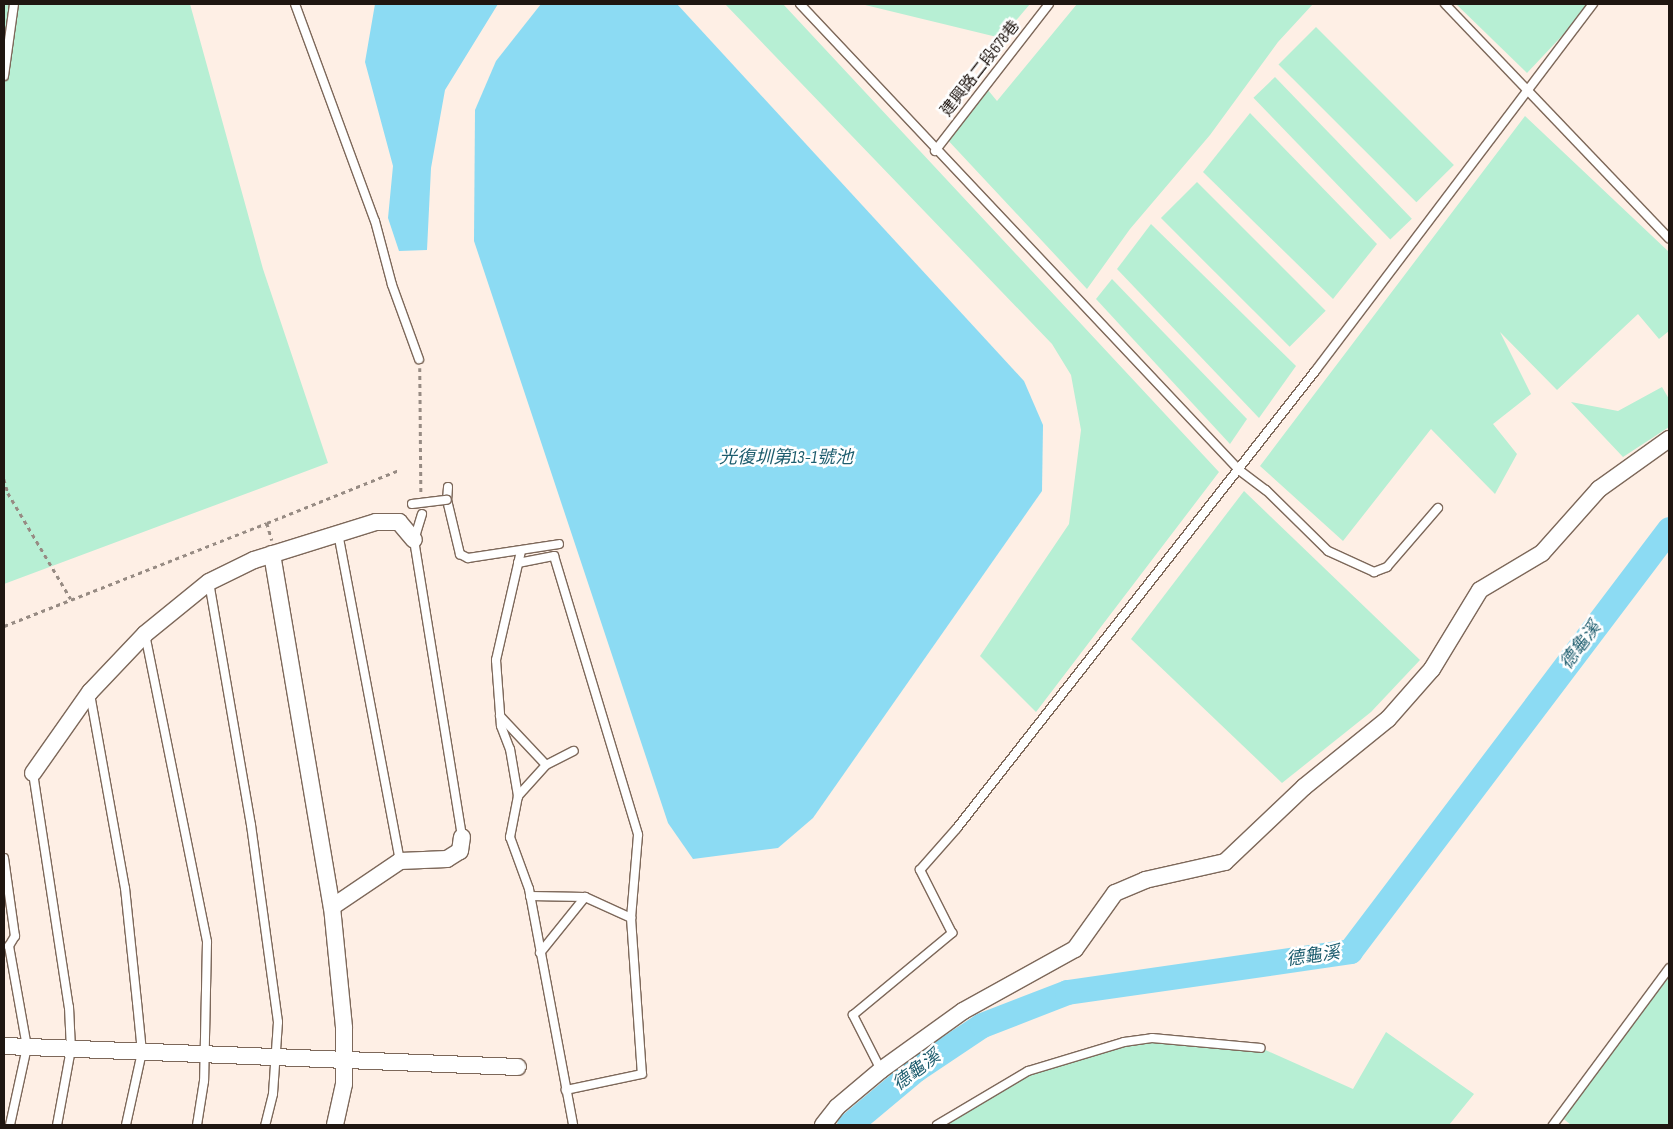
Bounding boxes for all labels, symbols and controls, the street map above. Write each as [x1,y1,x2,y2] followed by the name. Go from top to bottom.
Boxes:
[938,17,1024,121] street label: 建興路二段678巷
[719,447,853,469] water label: 光復圳第13-1號池
[1556,618,1606,674] water label: 德龜溪
[1285,943,1341,971] water label: 德龜溪
[889,1046,945,1096] water label: 德龜溪

